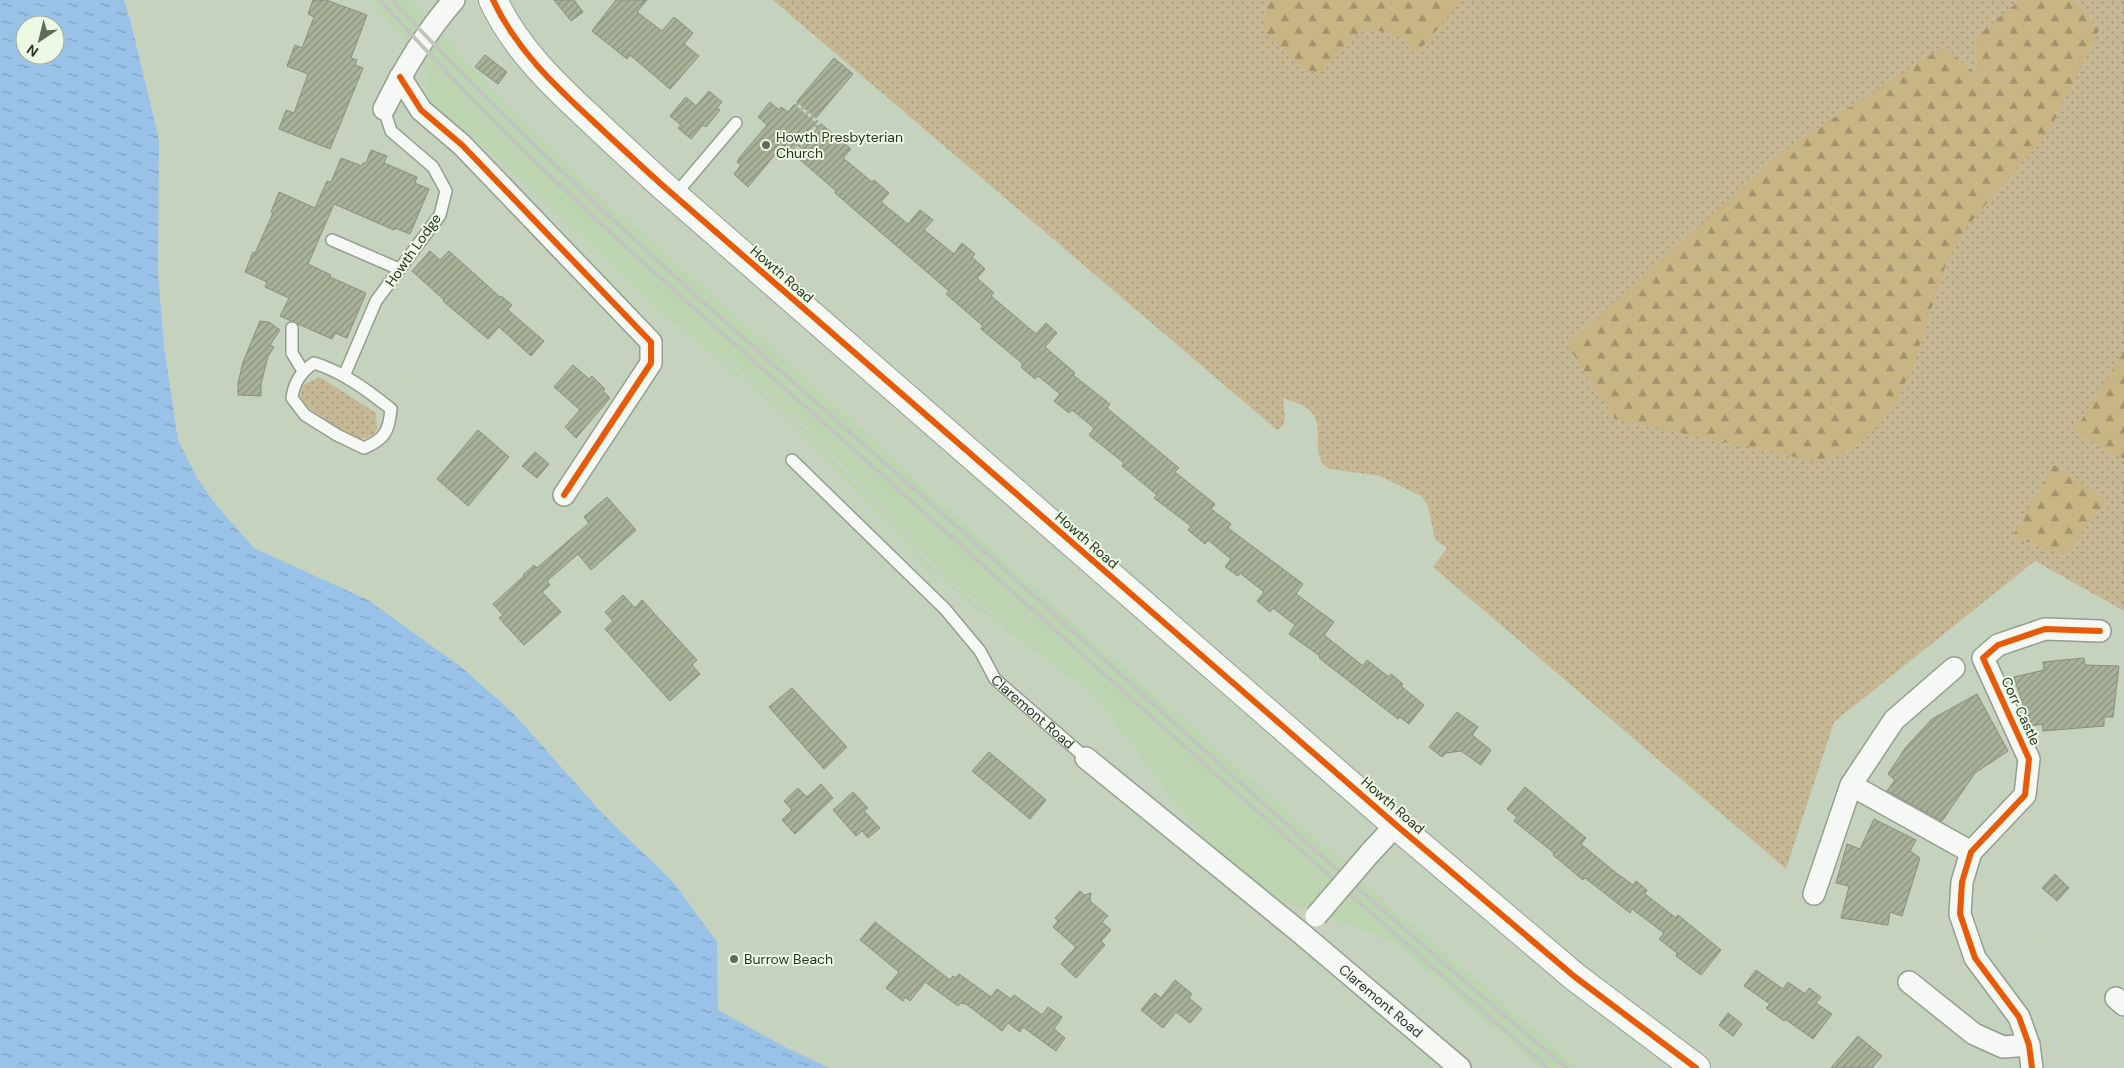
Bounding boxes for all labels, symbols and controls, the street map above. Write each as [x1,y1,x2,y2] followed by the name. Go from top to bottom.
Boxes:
[15,15,65,65] north arrow
[23,40,42,61] text: N
[776,128,903,162] place label: Howth Presbyterian Church
[760,139,772,151] marker: Howth Presbyterian Church
[381,210,445,290] street label: Howth Lodge
[747,242,817,306] street label: Howth Road
[1052,508,1122,572] street label: Howth Road
[987,671,1078,753] street label: Claremont Road
[1997,674,2045,748] street label: Corr Castle
[1358,773,1428,837] street label: Howth Road
[744,950,833,968] place label: Burrow Beach
[728,953,740,965] marker: Burrow Beach
[1335,960,1426,1041] street label: Claremont Road

